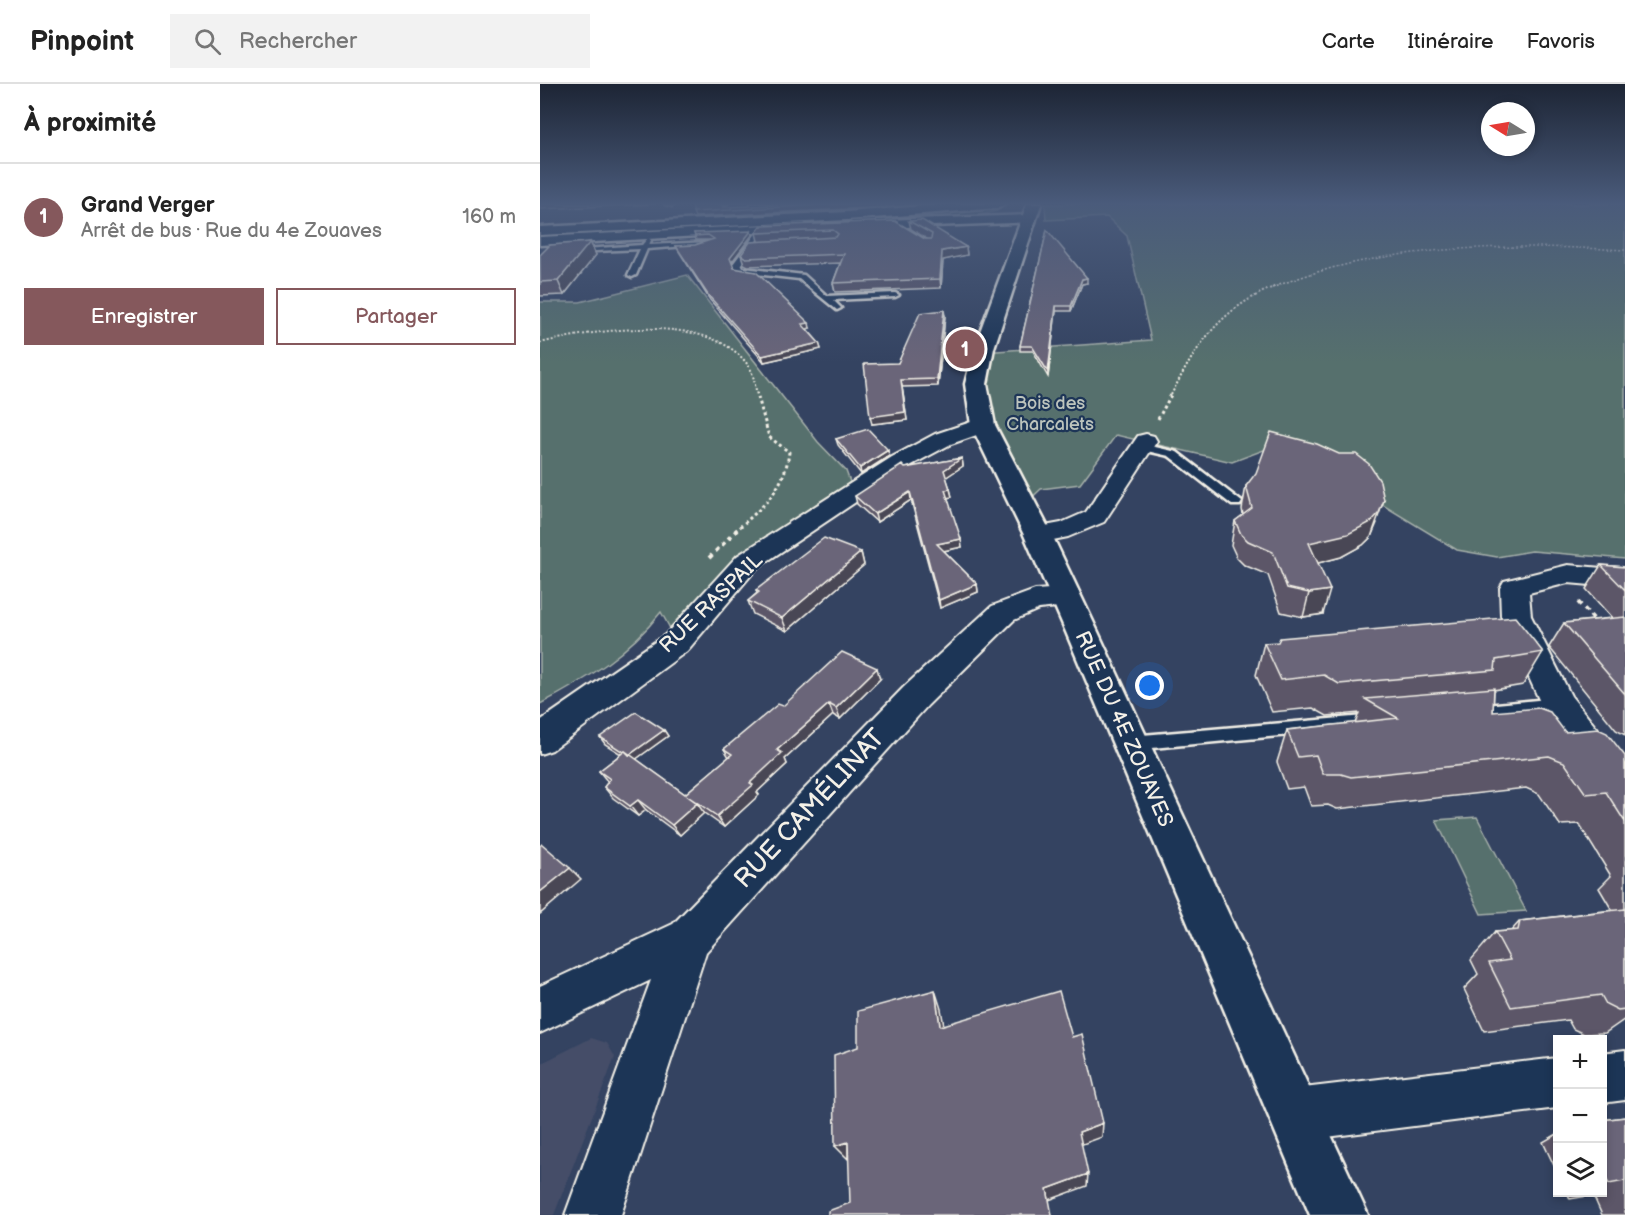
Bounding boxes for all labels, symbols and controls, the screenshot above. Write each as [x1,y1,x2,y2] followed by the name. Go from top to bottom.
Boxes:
[170,14,590,68] search box
[30,25,134,58] text: Pinpoint
[191,25,224,58] icon: search
[239,28,357,55] text: Rechercher
[1322,29,1375,54] text: Carte
[1408,29,1494,54] text: Itinéraire
[1527,29,1595,54] text: Favoris
[1481,102,1535,156] north arrow
[24,108,156,139] text: À proximité
[81,192,215,219] text: Grand Verger
[39,205,48,229] text: 1
[462,205,516,229] text: 160 m
[81,219,382,243] text: Arrêt de bus · Rue du 4e Zouaves
[24,288,264,345] button: Enregistrer
[276,288,516,345] button: Partager
[946,326,984,372] pin: 1
[1006,393,1094,435] park label: Bois des Charcalets
[654,548,768,658] street label: RUE RASPAIL
[1069,627,1179,831] street label: RUE DU 4E ZOUAVES
[1135,671,1164,700] your location
[728,722,892,895] street label: RUE CAMÉLINAT
[1553,1035,1607,1197] map controls
[1553,1035,1607,1089] button: +
[1553,1089,1607,1143] button: −
[1553,1143,1607,1197] button: layers

